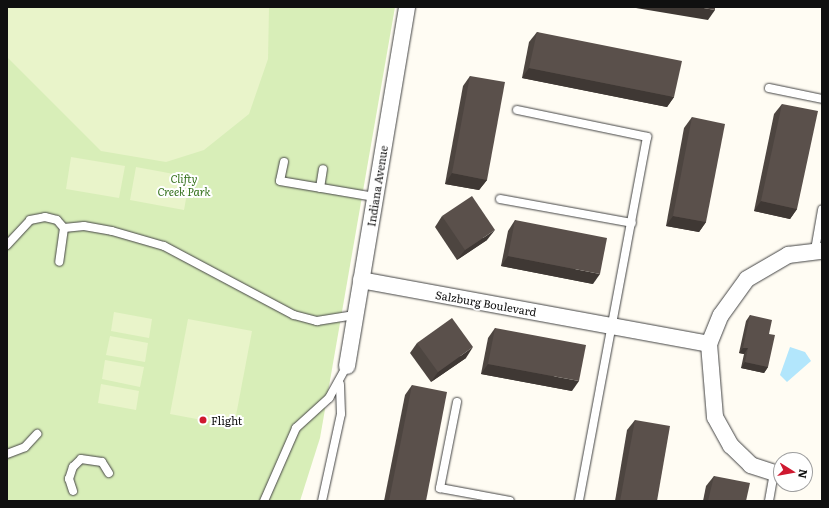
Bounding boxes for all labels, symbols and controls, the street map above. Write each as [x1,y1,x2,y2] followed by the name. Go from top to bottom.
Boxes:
[364,144,390,228] street label: Indiana Avenue
[157,172,211,198] park label: Clifty Creek Park
[434,288,538,318] street label: Salzburg Boulevard
[211,413,242,427] place label: Flight
[198,415,208,425] marker: Flight
[773,452,813,492] north arrow
[795,468,813,480] text: N

